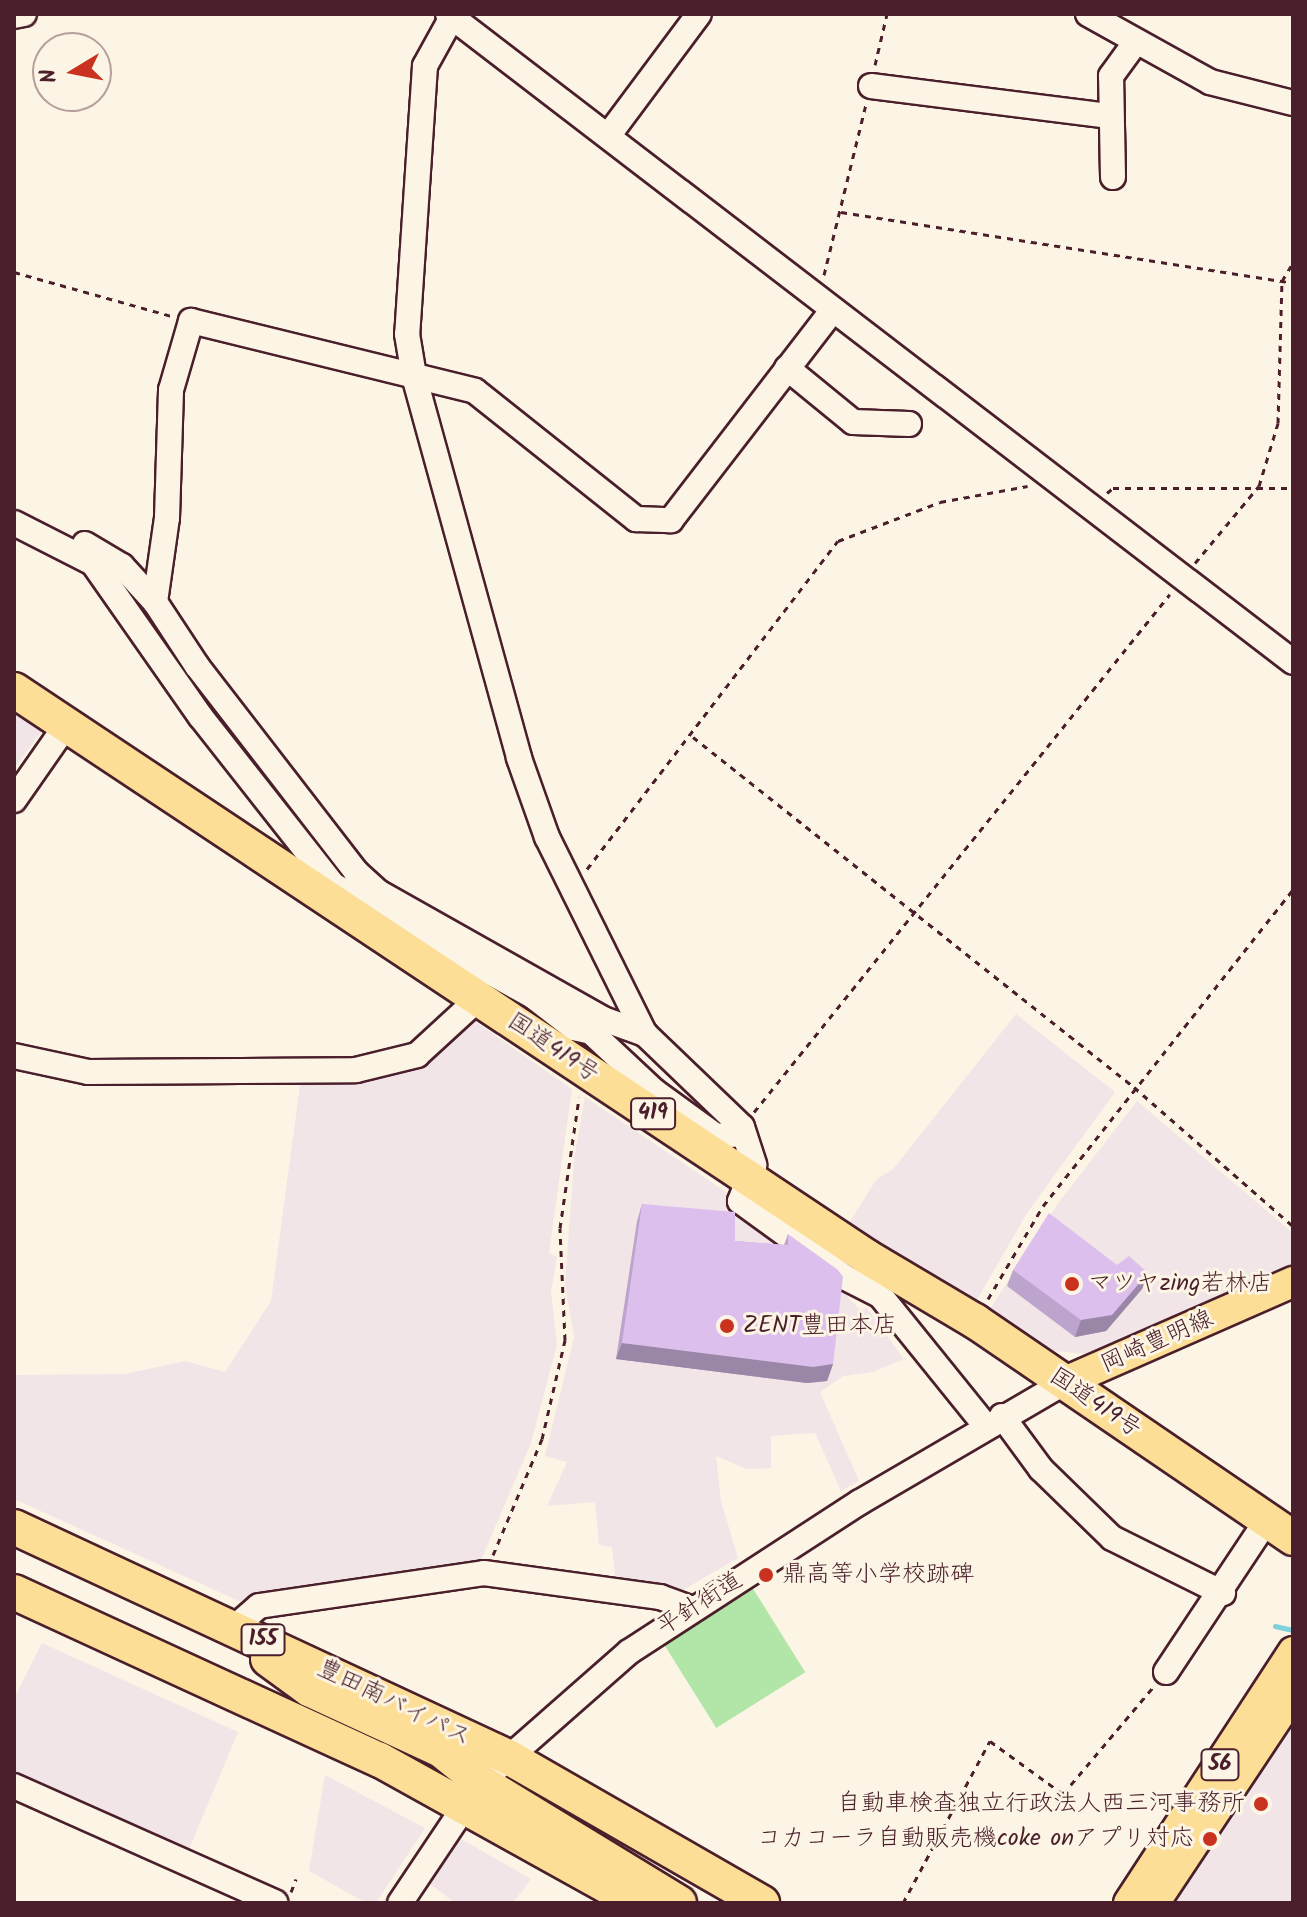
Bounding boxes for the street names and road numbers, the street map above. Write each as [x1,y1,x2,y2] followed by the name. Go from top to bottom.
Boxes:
[502,1007,604,1089] street label: 国道419号
[629,1096,677,1132] road number: 419
[1096,1304,1218,1380] street label: 岡崎豊明線
[1044,1362,1146,1444] street label: 国道419号
[652,1566,748,1642] street label: 平針街道
[239,1622,287,1658] road number: 155
[312,1653,476,1753] street label: 豊田南バイパス
[1200,1747,1240,1783] road number: 56

